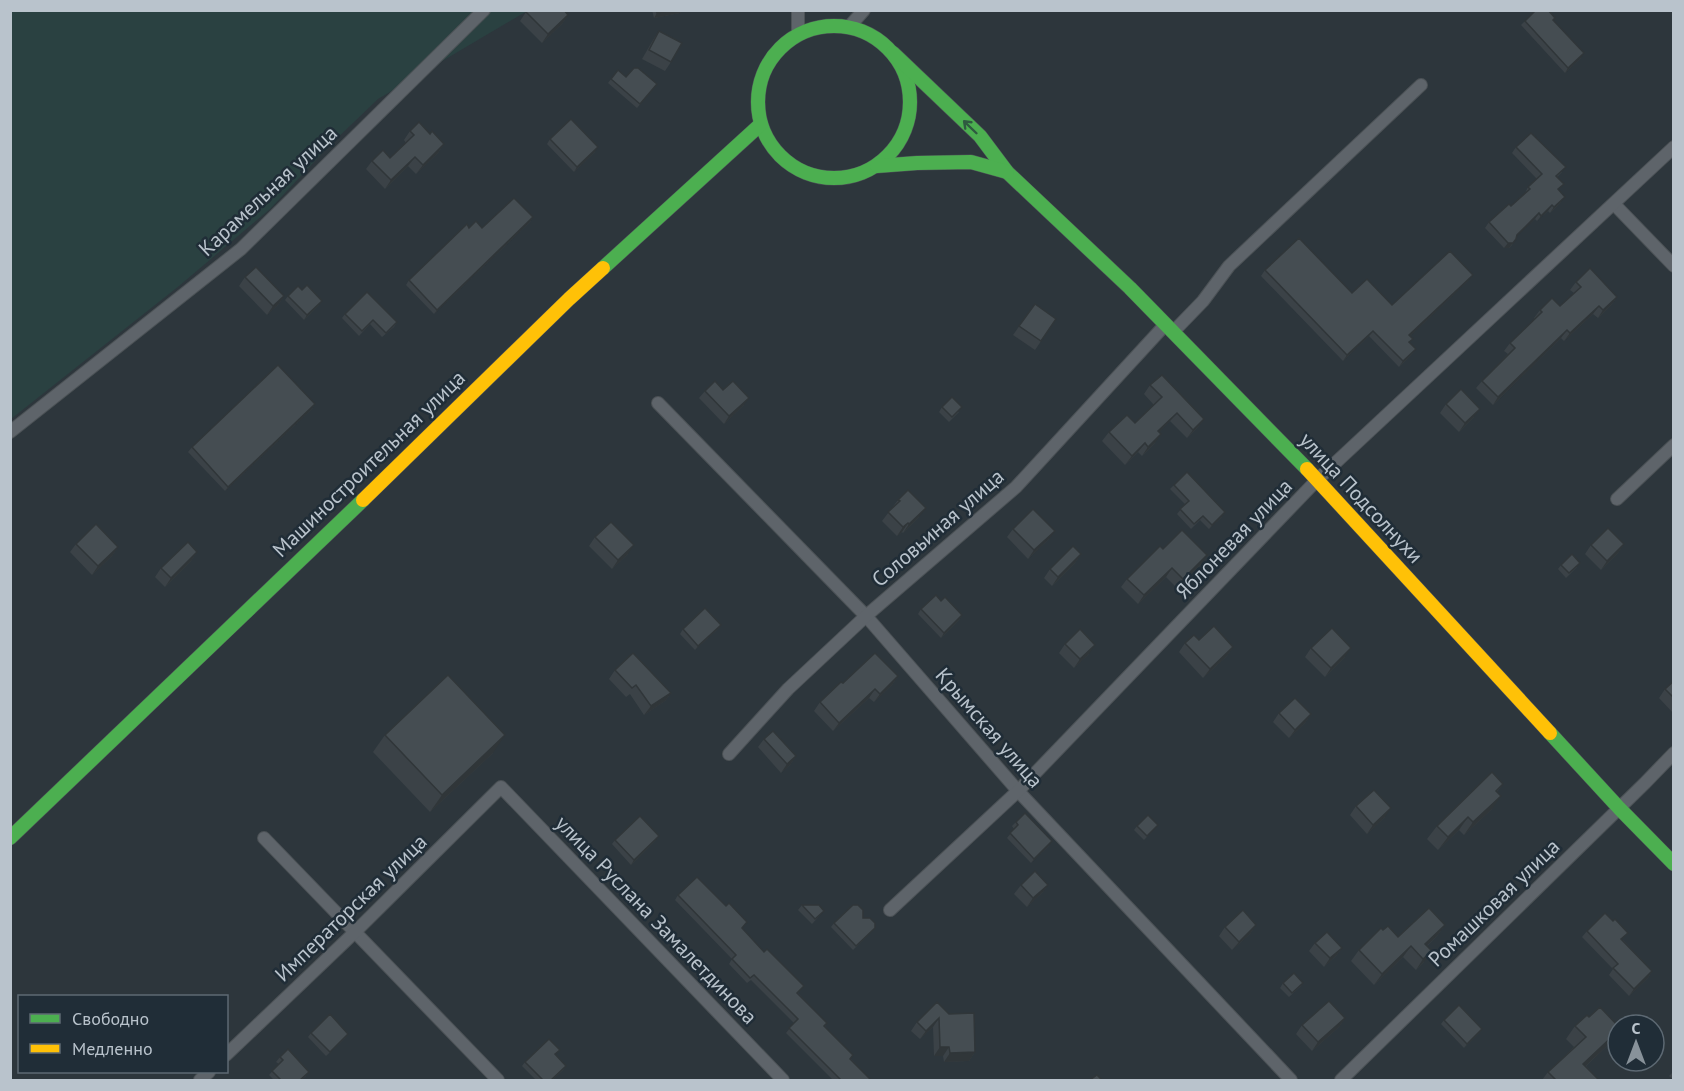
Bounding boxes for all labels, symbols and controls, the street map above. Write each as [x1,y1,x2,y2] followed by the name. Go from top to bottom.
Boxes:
[193,119,343,262] street label: Карамельная улица
[962,119,977,134] one-way arrow
[267,365,471,563] street label: Машиностроительная улица
[1294,427,1429,569] street label: улица Подсолнухи
[866,463,1009,592] street label: Соловьиная улица
[1169,473,1298,604] street label: Яблоневая улица
[930,662,1049,793] street label: Крымская улица
[550,810,763,1030] street label: улица Руслана Замалетдинова
[269,828,432,987] street label: Императорская улица
[1422,833,1565,972] street label: Ромашковая улица
[18,995,228,1073] legend
[72,1007,149,1030] text: Свободно
[1606,1013,1666,1073] north arrow
[1632,1018,1641,1038] text: С
[72,1037,153,1060] text: Медленно

